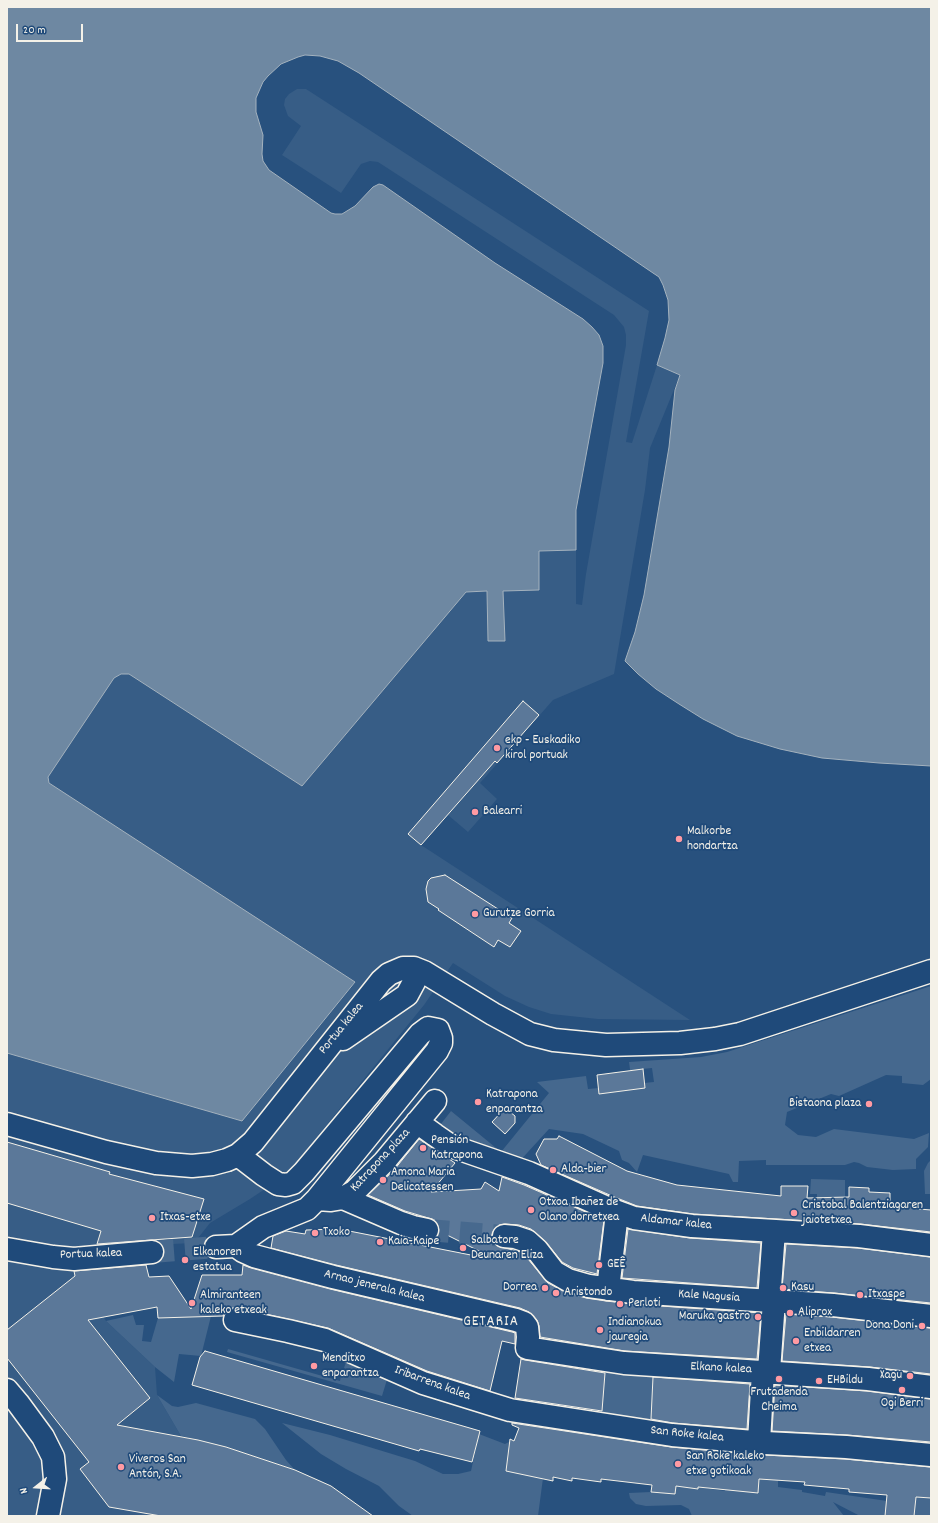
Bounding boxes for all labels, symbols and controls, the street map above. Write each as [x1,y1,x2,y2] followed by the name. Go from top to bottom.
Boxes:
[18,16,85,42] scale bar
[23,22,46,39] text: 20 m
[505,733,580,764] place label: ekp - Euskadiko kirol portuak
[492,743,502,753] marker: ekp - Euskadiko kirol portuak
[483,804,522,820] place label: Balearri
[470,807,480,817] marker: Balearri
[687,824,738,855] place label: Malkorbe hondartza
[674,834,684,844] marker: Malkorbe hondartza
[483,906,554,922] place label: Gurutze Gorria
[470,909,480,919] marker: Gurutze Gorria
[316,1000,368,1058] street label: Portua kalea
[486,1087,543,1118] place label: Katrapona enparantza
[789,1096,861,1112] place label: Bistaona plaza
[473,1097,483,1107] marker: Katrapona enparantza
[864,1099,874,1109] marker: Bistaona plaza
[348,1126,414,1196] street label: Katrapona plaza
[431,1133,483,1164] place label: Pensión Katrapona
[418,1143,428,1153] marker: Pensión Katrapona
[561,1162,606,1178] place label: Alda-bier
[391,1165,455,1196] place label: Amona Maria Delicatessen
[548,1165,558,1175] marker: Alda-bier
[378,1175,388,1185] marker: Amona Maria Delicatessen
[539,1195,619,1226] place label: Otxoa Ibañez de Olano dorretxea
[802,1198,923,1229] place label: Cristobal Balentziagaren jaiotetxea
[526,1205,536,1215] marker: Otxoa Ibañez de Olano dorretxea
[789,1208,799,1218] marker: Cristobal Balentziagaren jaiotetxea
[160,1210,211,1226] place label: Itxas-etxe
[640,1212,712,1234] street label: Aldamar kalea
[147,1213,157,1223] marker: Itxas-etxe
[323,1225,350,1241] place label: Txoko
[310,1228,320,1238] marker: Txoko
[471,1233,543,1264] place label: Salbatore Deunaren Eliza
[388,1234,439,1250] place label: Kaia-Kaipe
[375,1237,385,1247] marker: Kaia-Kaipe
[458,1243,468,1253] marker: Salbatore Deunaren Eliza
[193,1245,242,1276] place label: Elkanoren estatua
[60,1246,122,1264] street label: Portua kalea
[180,1255,190,1265] marker: Elkanoren estatua
[607,1257,625,1273] place label: GEÊ
[594,1260,604,1270] marker: GEÊ
[322,1267,426,1307] street label: Arnao jenerala kalea
[503,1280,537,1296] place label: Dorrea
[791,1280,814,1296] place label: Kasu
[540,1283,550,1293] marker: Dorrea
[778,1283,788,1293] marker: Kasu
[564,1285,612,1301] place label: Aristondo
[678,1287,740,1307] street label: Kale Nagusia
[868,1287,905,1303] place label: Itxaspe
[200,1288,267,1319] place label: Almiranteen kaleko etxeak
[551,1288,561,1298] marker: Aristondo
[855,1290,865,1300] marker: Itxaspe
[628,1296,660,1312] place label: Perloti
[187,1298,197,1308] marker: Almiranteen kaleko etxeak
[615,1299,625,1309] marker: Perloti
[798,1305,832,1321] place label: Aliprox
[785,1308,795,1318] marker: Aliprox
[679,1309,750,1325] place label: Maruka gastro
[753,1312,763,1322] marker: Maruka gastro
[463,1314,519,1332] district label: GETARIA
[608,1315,661,1346] place label: Indianokua jauregia
[866,1318,914,1334] place label: Dona Doni
[917,1321,927,1331] marker: Dona Doni
[595,1325,605,1335] marker: Indianokua jauregia
[804,1326,861,1357] place label: Enbildarren etxea
[791,1336,801,1346] marker: Enbildarren etxea
[322,1351,379,1382] place label: Menditxo enparantza
[690,1360,752,1378] street label: Elkano kalea
[309,1361,319,1371] marker: Menditxo enparantza
[392,1363,472,1405] street label: Iribarrena kalea
[880,1368,902,1384] place label: Xagu
[905,1371,915,1381] marker: Xagu
[827,1373,863,1389] place label: EHBildu
[774,1374,784,1384] marker: Frutadenda Cheima
[814,1376,824,1386] marker: EHBildu
[750,1385,808,1416] place label: Frutadenda Cheima
[897,1385,907,1395] marker: Ogi Berri
[881,1396,923,1412] place label: Ogi Berri
[650,1423,724,1447] street label: San Roke kalea
[686,1449,764,1480] place label: San Roke kaleko etxe gotikoak
[129,1452,186,1483] place label: Viveros San Antón, S.A.
[673,1459,683,1469] marker: San Roke kaleko etxe gotikoak
[116,1462,126,1472] marker: Viveros San Antón, S.A.
[16,1467,56,1507] north arrow
[16,1486,33,1495] text: N

